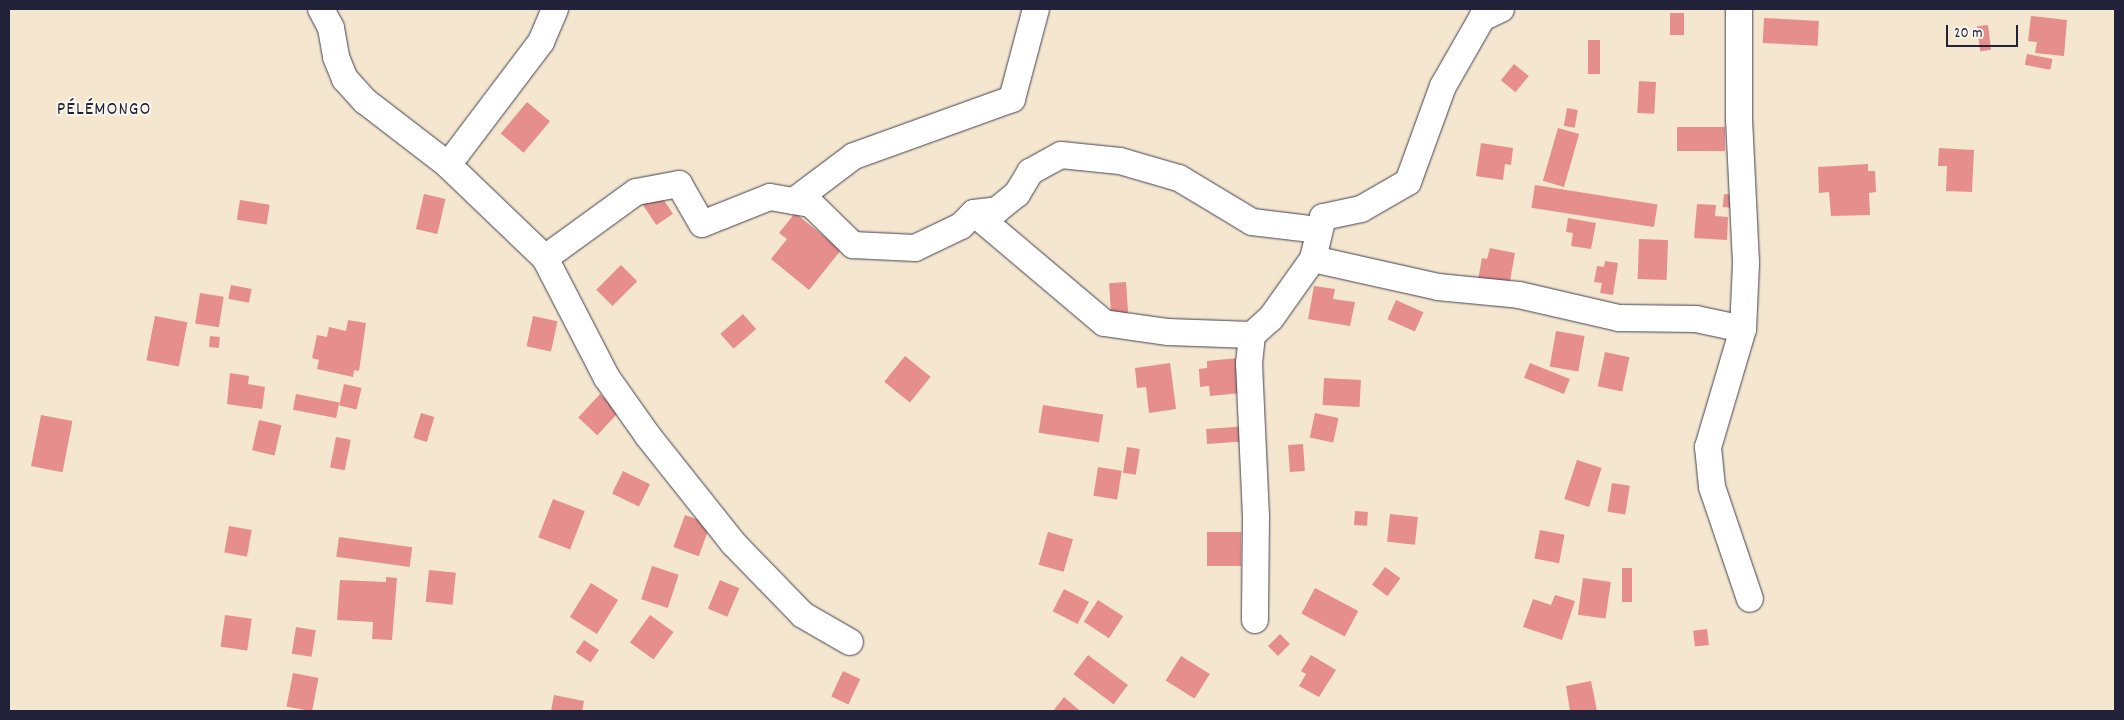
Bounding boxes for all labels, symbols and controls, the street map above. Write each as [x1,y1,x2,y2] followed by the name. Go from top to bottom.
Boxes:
[1949,15,2022,47] scale bar
[1954,23,1982,45] text: 20 m
[56,100,152,122] district label: PÉLÉMONGO

